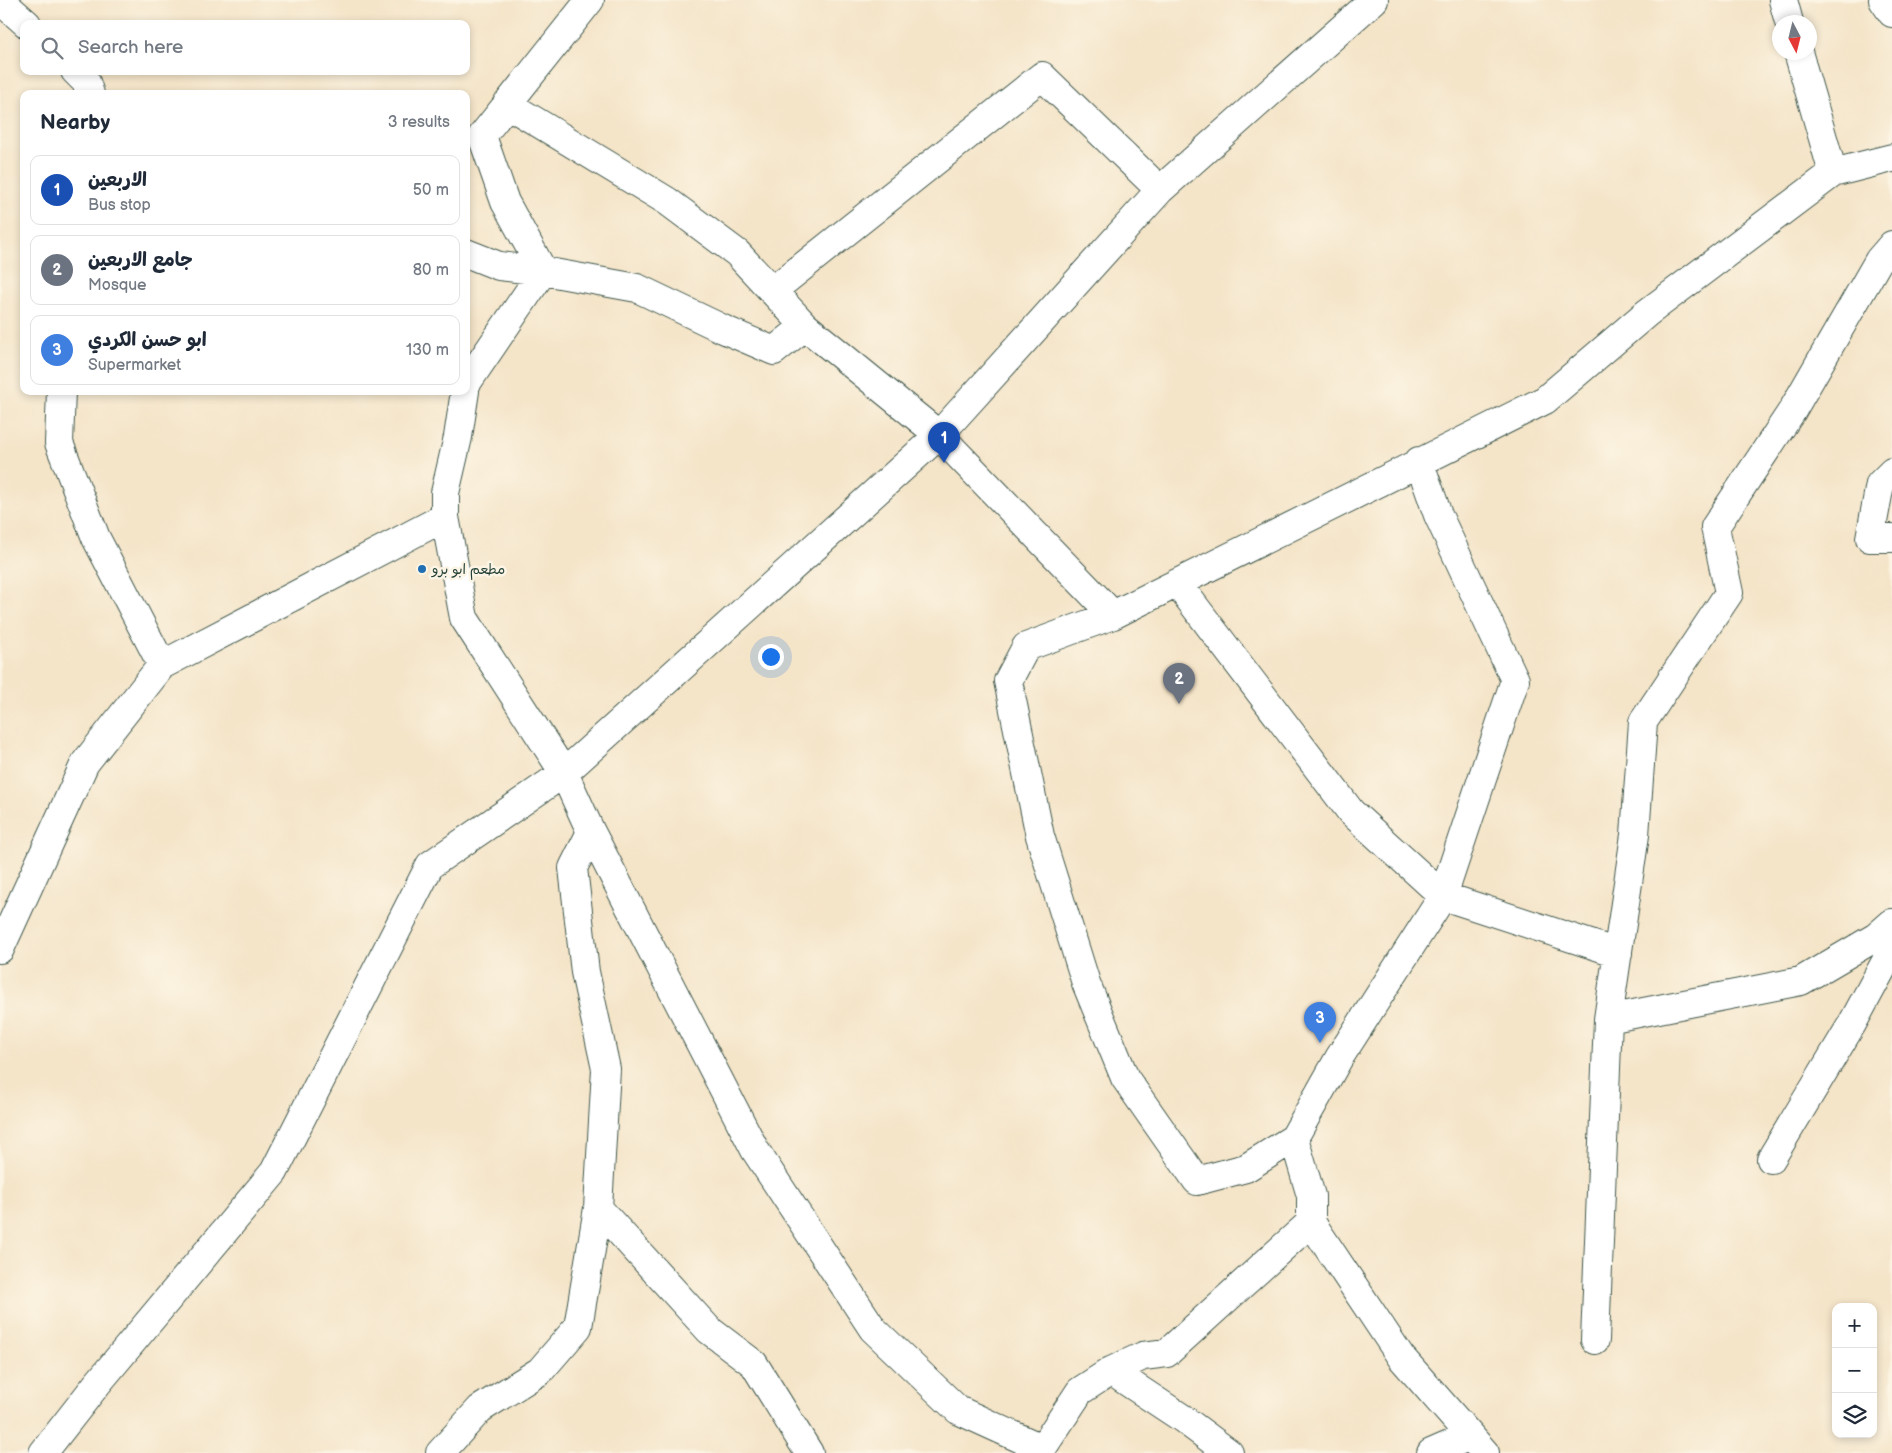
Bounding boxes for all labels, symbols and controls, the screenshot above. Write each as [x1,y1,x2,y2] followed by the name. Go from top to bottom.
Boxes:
[1772,15,1817,60] north arrow
[20,20,470,75] search box
[38,34,66,62] icon: search
[78,36,183,59] text: Search here
[40,110,110,135] text: Nearby
[388,113,450,132] text: 3 results
[88,169,147,192] text: الاربعين
[54,181,60,200] text: 1
[413,181,449,200] text: 50 m
[88,196,151,215] text: Bus stop
[88,249,193,272] text: جامع الاربعين
[52,261,62,280] text: 2
[413,261,449,280] text: 80 m
[88,276,147,295] text: Mosque
[88,329,207,352] text: ابو حسن الكردي
[52,341,62,360] text: 3
[406,341,449,360] text: 130 m
[88,356,181,375] text: Supermarket
[928,422,960,463] pin: 1
[431,561,505,580] place label: مطعم ابو برو
[416,563,428,575] marker: مطعم ابو برو
[758,644,784,670] your location
[1163,663,1195,704] pin: 2
[1304,1002,1336,1043] pin: 3
[1832,1303,1877,1438] map controls
[1832,1303,1877,1348] button: +
[1832,1348,1877,1393] button: −
[1832,1393,1877,1438] button: layers

